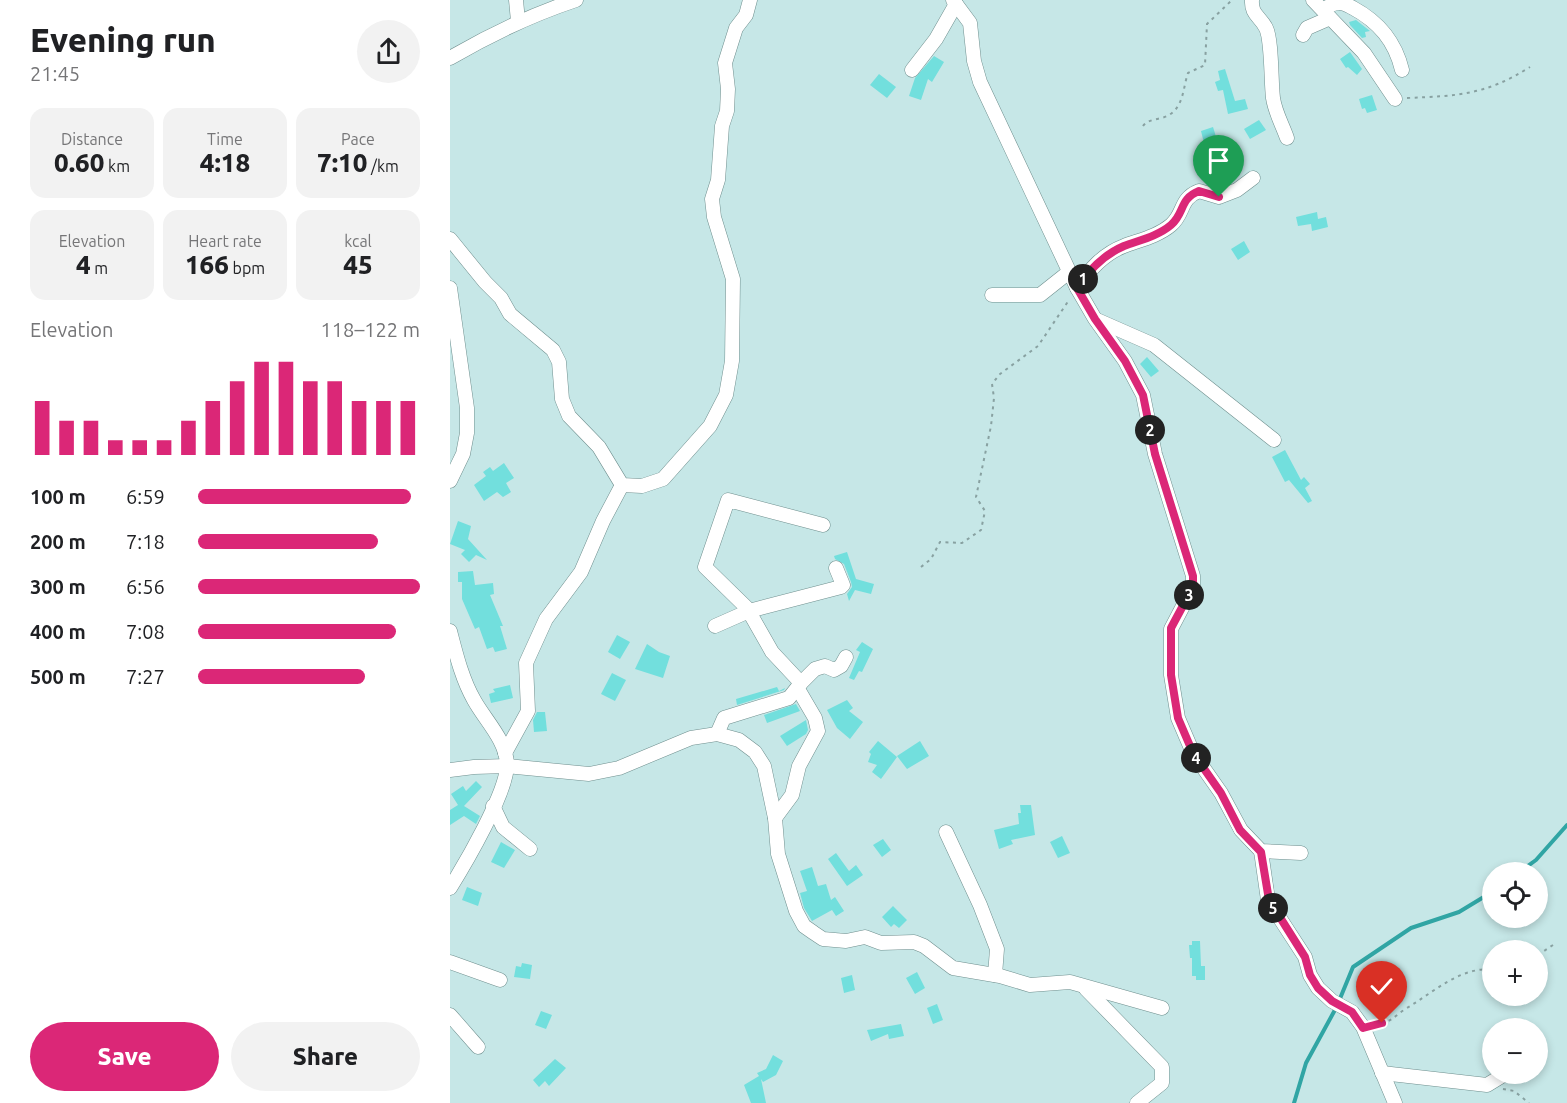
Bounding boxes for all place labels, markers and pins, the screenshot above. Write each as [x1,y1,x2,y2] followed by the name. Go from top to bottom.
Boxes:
[1193,135,1244,197] pin
[1068,264,1098,294] pin: 1
[1135,415,1165,445] pin: 2
[1174,580,1204,610] pin: 3
[1181,743,1211,773] pin: 4
[1258,893,1288,923] pin: 5
[1356,961,1407,1023] pin

